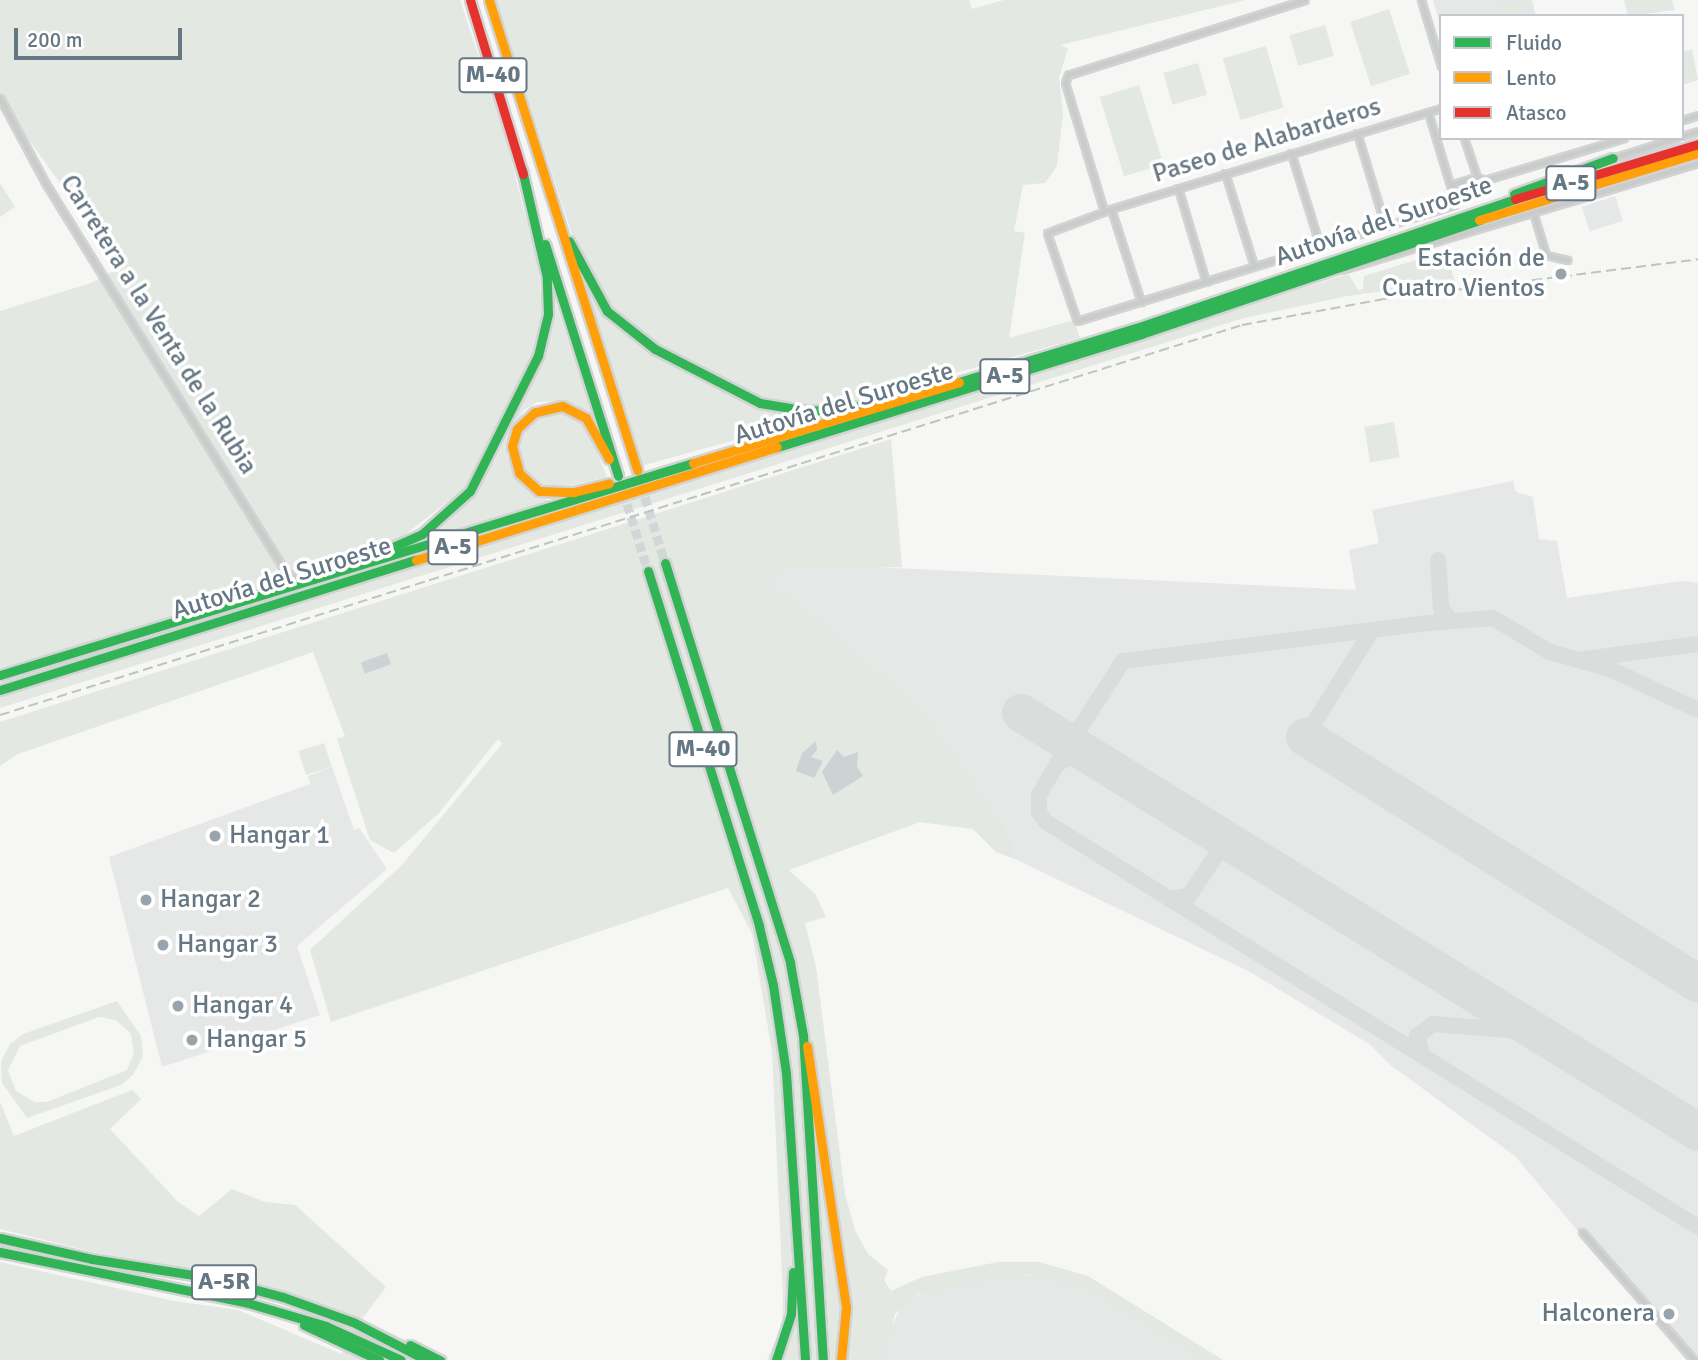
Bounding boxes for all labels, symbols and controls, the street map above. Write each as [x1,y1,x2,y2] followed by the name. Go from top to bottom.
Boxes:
[18,14,186,58] scale bar
[1439,14,1684,140] legend
[27,27,82,53] text: 200 m
[1506,30,1562,56] text: Fluido
[458,54,528,96] road number: M-40
[1506,65,1556,91] text: Lento
[1149,91,1385,191] street label: Paseo de Alabarderos
[1506,100,1566,126] text: Atasco
[1545,162,1597,204] road number: A-5
[53,170,263,480] street label: Carretera a la Venta de la Rubia
[1271,170,1497,274] street label: Autovía del Suroeste
[1382,243,1545,304] place label: Estación de Cuatro Vientos
[1551,264,1571,284] marker: Estación de Cuatro Vientos
[731,356,957,452] street label: Autovía del Suroeste
[979,356,1031,396] road number: A-5
[427,526,479,568] road number: A-5
[169,531,395,627] street label: Autovía del Suroeste
[668,728,738,770] road number: M-40
[229,820,330,852] place label: Hangar 1
[207,828,223,844] marker: Hangar 1
[160,884,261,916] place label: Hangar 2
[138,892,154,908] marker: Hangar 2
[177,929,278,961] place label: Hangar 3
[155,937,171,953] marker: Hangar 3
[192,990,293,1022] place label: Hangar 4
[170,998,186,1014] marker: Hangar 4
[206,1024,307,1056] place label: Hangar 5
[184,1032,200,1048] marker: Hangar 5
[191,1262,257,1302] road number: A-5R
[1542,1298,1655,1330] place label: Halconera
[1661,1306,1677,1322] marker: Halconera

